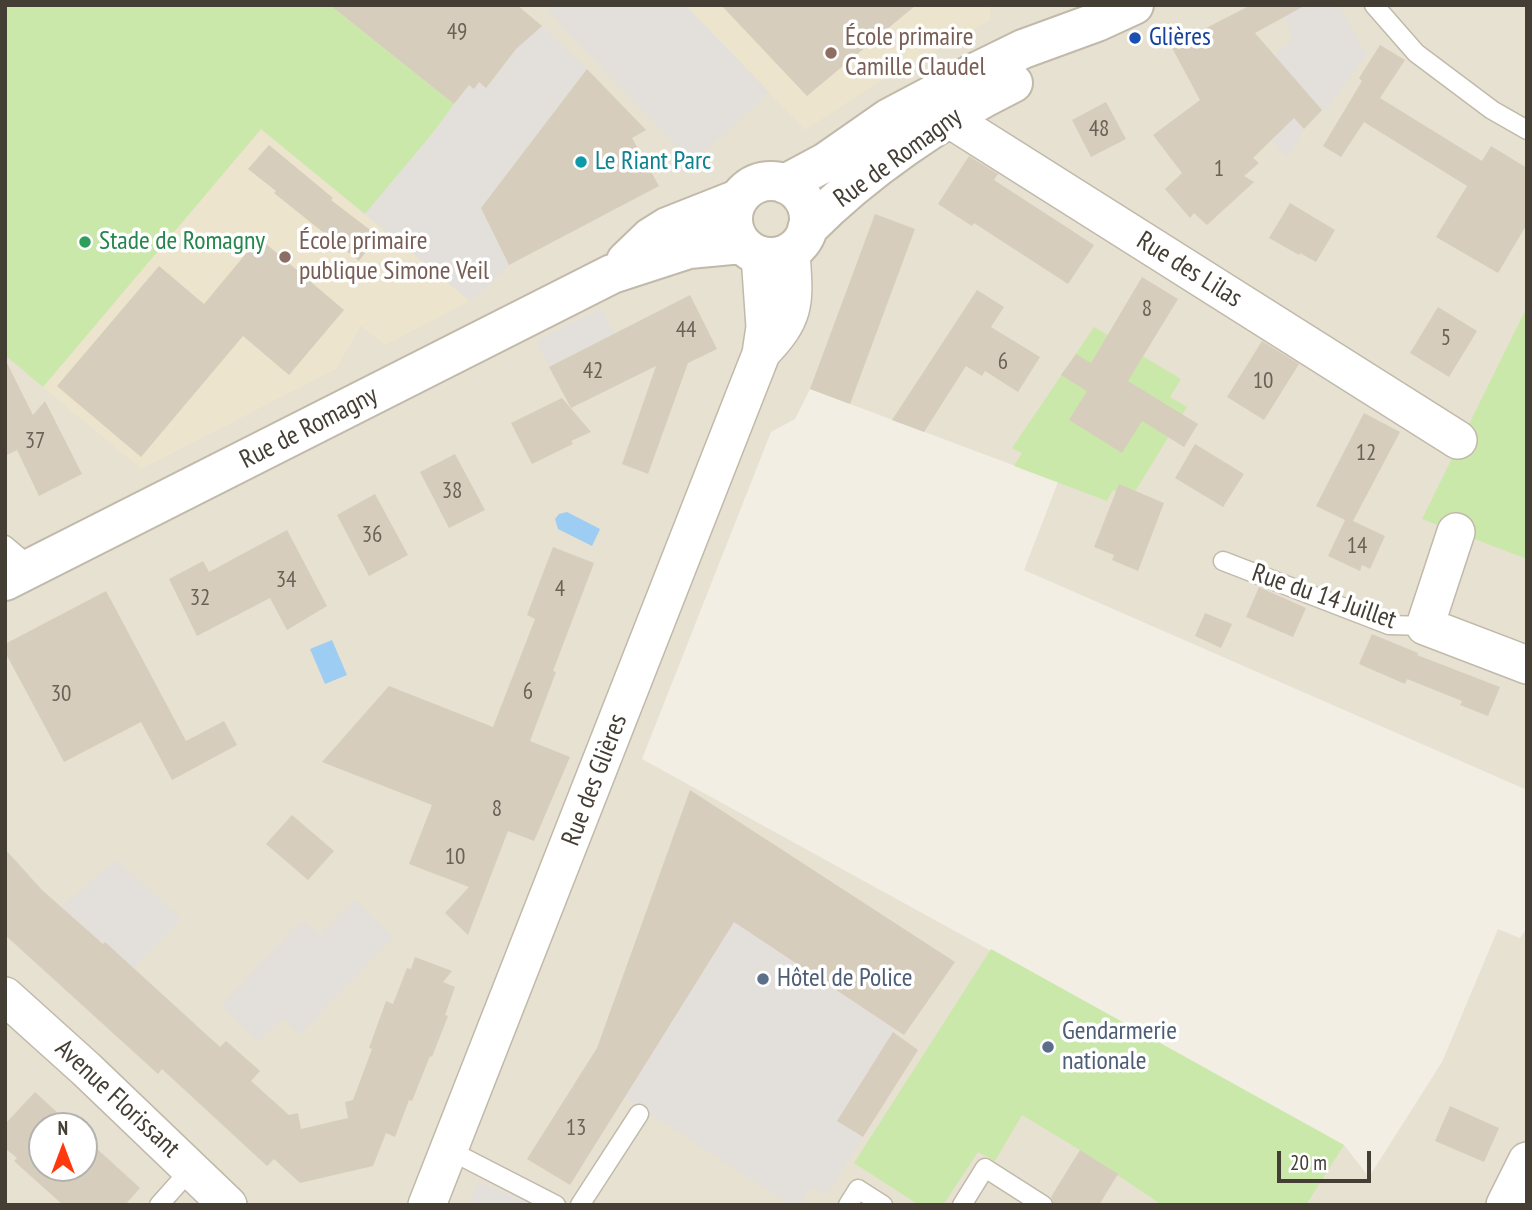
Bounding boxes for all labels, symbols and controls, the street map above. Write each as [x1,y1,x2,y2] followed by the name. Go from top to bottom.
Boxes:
[447,18,467,46] house number: 49
[845,22,986,84] place label: École primaire Camille Claudel
[1149,22,1211,54] place label: Glières
[1127,30,1143,46] marker: Glières
[823,45,839,61] marker: École primaire Camille Claudel
[828,101,968,215] street label: Rue de Romagny
[1089,115,1109,143] house number: 48
[595,146,711,178] place label: Le Riant Parc
[573,154,589,170] marker: Le Riant Parc
[1214,155,1224,183] house number: 1
[99,226,265,258] place label: Stade de Romagny
[299,226,489,288] place label: École primaire publique Simone Veil
[1131,226,1247,314] street label: Rue des Lilas
[77,234,93,250] marker: Stade de Romagny
[277,249,293,265] marker: École primaire publique Simone Veil
[1142,295,1152,323] house number: 8
[676,316,696,344] house number: 44
[1441,324,1451,352] house number: 5
[998,348,1008,376] house number: 6
[583,357,603,385] house number: 42
[1253,367,1273,395] house number: 10
[235,380,383,476] street label: Rue de Romagny
[25,427,45,455] house number: 37
[1356,439,1376,467] house number: 12
[442,477,462,505] house number: 38
[362,521,382,549] house number: 36
[1347,532,1367,560] house number: 14
[1248,558,1400,636] street label: Rue du 14 Juillet
[276,566,296,594] house number: 34
[555,575,565,603] house number: 4
[190,584,210,612] house number: 32
[523,678,533,706] house number: 6
[51,680,71,708] house number: 30
[556,710,634,850] street label: Rue des Glières
[492,795,502,823] house number: 8
[445,843,465,871] house number: 10
[777,963,912,995] place label: Hôtel de Police
[755,971,771,987] marker: Hôtel de Police
[1062,1016,1177,1078] place label: Gendarmerie nationale
[48,1034,186,1164] street label: Avenue Florissant
[1040,1039,1056,1055] marker: Gendarmerie nationale
[28,1112,98,1182] north arrow
[566,1114,586,1142] house number: 13
[58,1116,68,1140] text: N
[1280,1136,1374,1180] scale bar
[1290,1149,1327,1176] text: 20 m

